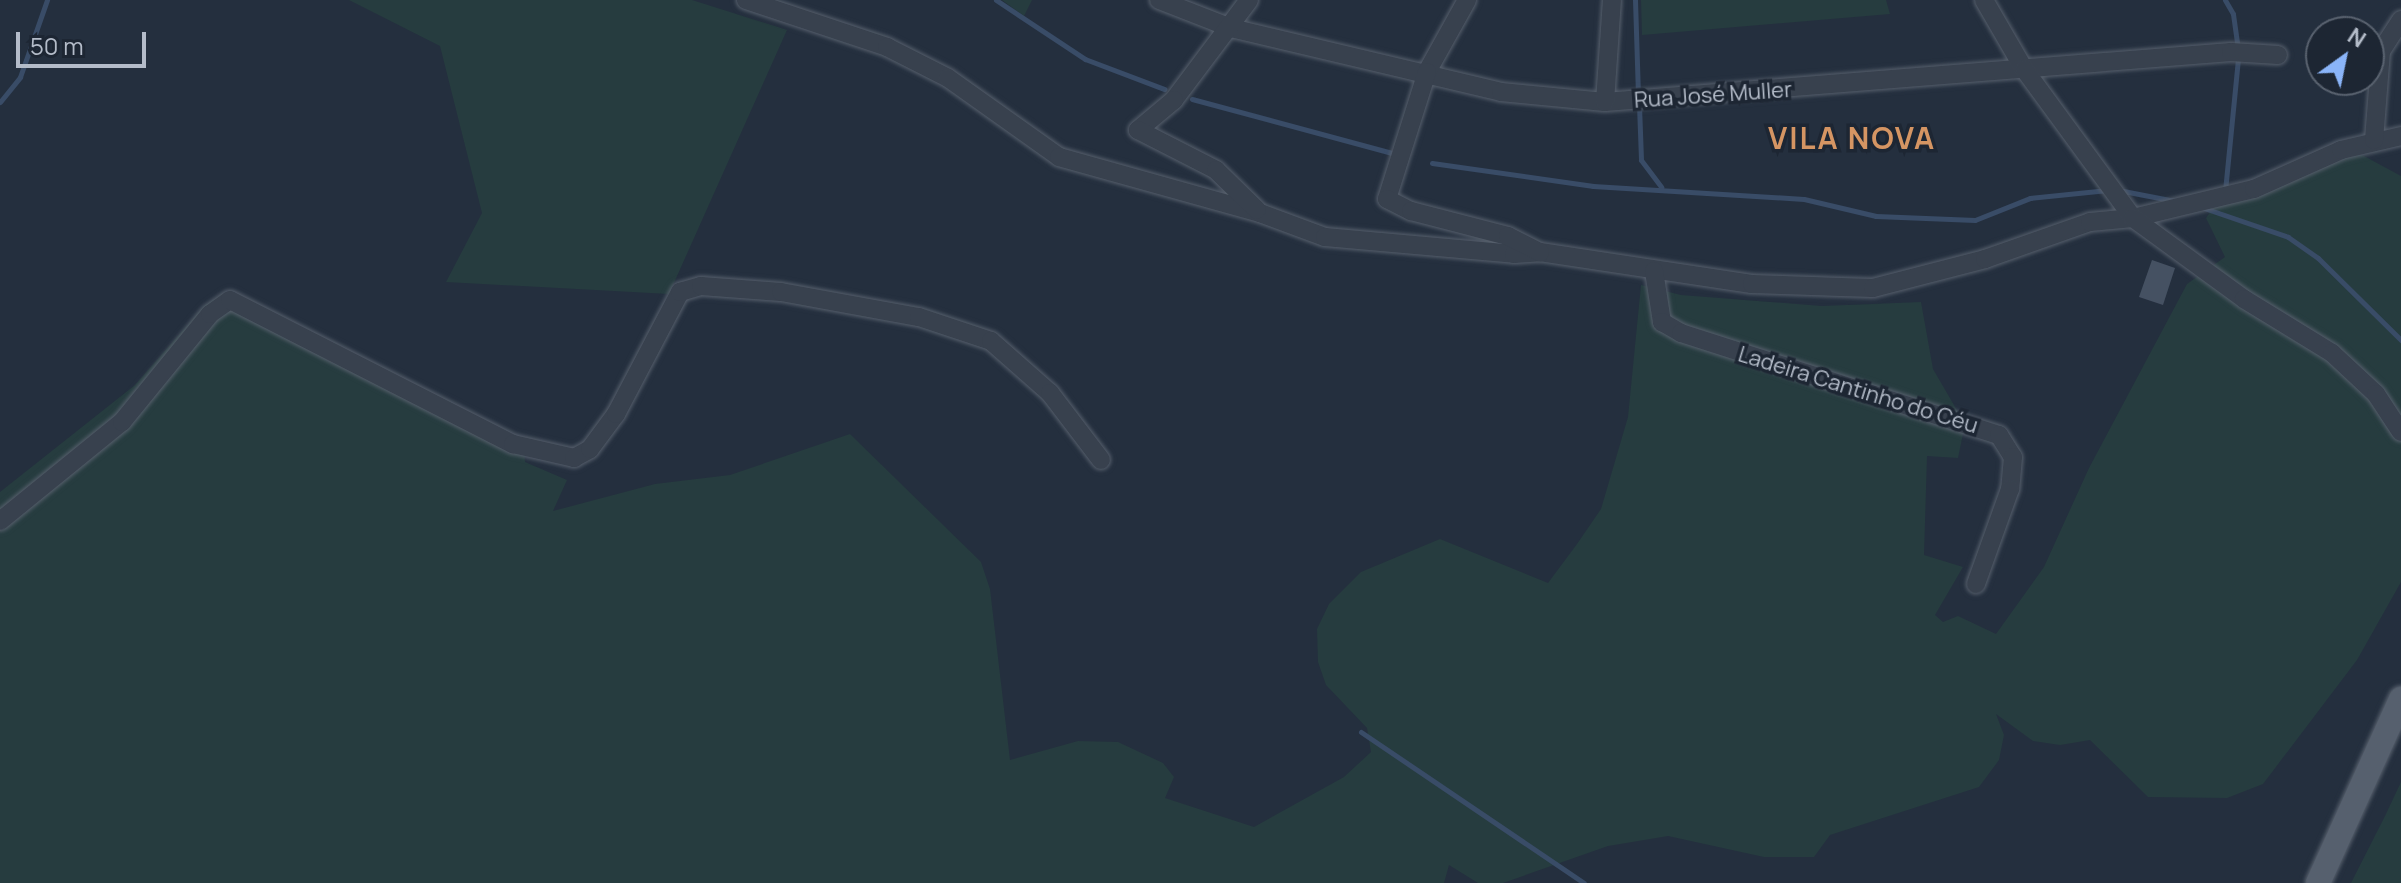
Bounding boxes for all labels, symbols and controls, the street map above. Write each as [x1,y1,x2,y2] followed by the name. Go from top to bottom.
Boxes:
[20,16,150,66] scale bar
[2305,16,2385,96] north arrow
[2342,21,2372,54] text: N
[30,29,84,62] text: 50 m
[1633,76,1793,114] street label: Rua José Muller
[1768,120,1936,156] district label: VILA NOVA
[1735,341,1981,439] street label: Ladeira Cantinho do Céu

